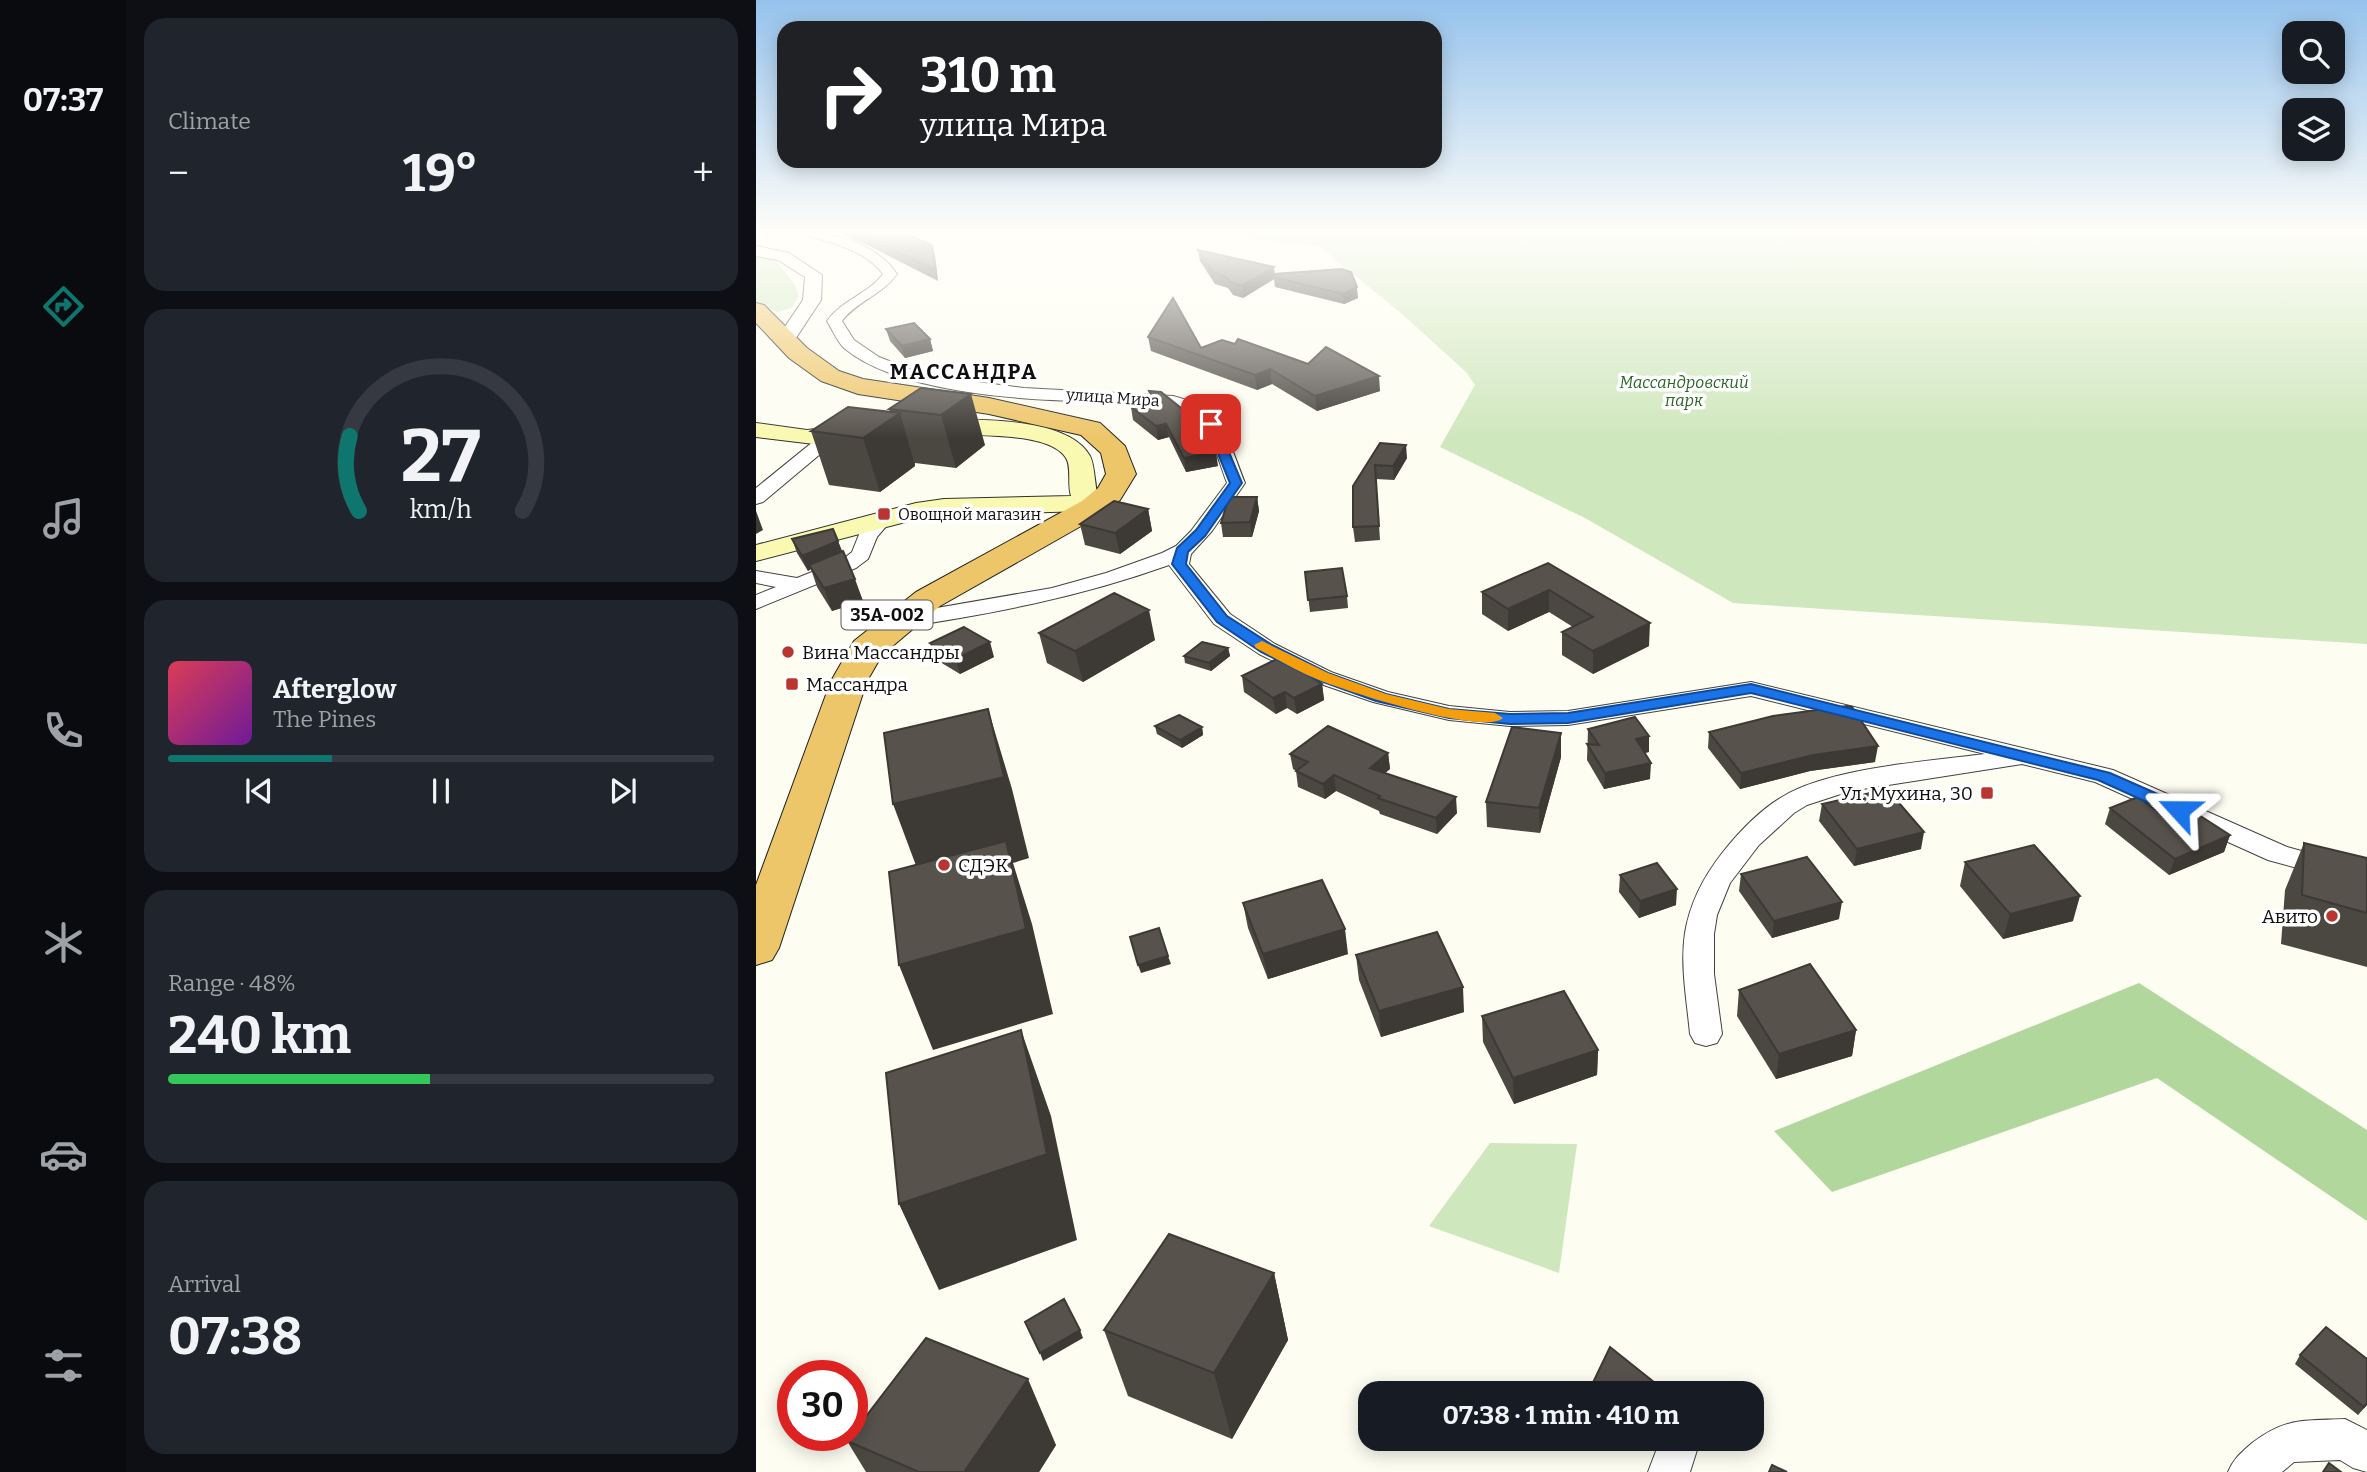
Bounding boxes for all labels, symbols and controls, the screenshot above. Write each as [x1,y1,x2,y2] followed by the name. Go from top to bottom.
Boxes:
[2282,21,2345,161] map controls
[2282,21,2345,84] button: search
[920,46,1056,105] text: 310 m
[805,49,896,140] icon: right
[23,81,103,119] text: 07:37
[2282,98,2345,161] button: layers
[920,106,1107,144] text: улица Мира
[168,107,251,135] text: Climate
[403,142,478,205] text: 19°
[168,150,189,196] text: −
[692,150,714,196] text: +
[39,282,88,331] icon: directions
[890,359,1038,385] district label: МАССАНДРА
[1619,373,1749,410] park label: Массандровский парк
[1065,385,1160,410] street label: улица Мира
[1181,394,1241,454] pin
[1192,405,1230,443] icon: arrive
[401,414,481,501] text: 27
[39,494,88,543] icon: music
[410,495,472,525] text: km/h
[898,505,1041,524] place label: Овощной магазин
[876,506,892,522] marker: Овощной магазин
[842,600,932,630] road number: 35А-002
[802,641,960,664] place label: Вина Массандры
[780,644,796,660] marker: Вина Массандры
[806,673,909,696] place label: Массандра
[273,674,396,705] text: Afterglow
[784,676,800,692] marker: Массандра
[273,705,376,733] text: The Pines
[39,706,88,755] icon: phone
[240,772,278,810] icon: previous
[422,772,460,810] icon: pause
[604,772,642,810] icon: next
[2142,773,2216,847] position arrow
[1840,782,1973,805] place label: Ул. Мухина, 30
[1979,785,1995,801] marker: Ул. Мухина, 30
[958,854,1009,877] place label: СДЭК
[936,857,952,873] marker: СДЭК
[2262,905,2318,928] place label: Авито
[2324,908,2340,924] marker: Авито
[39,918,88,967] icon: climate
[168,969,296,997] text: Range · 48%
[168,1004,351,1067] text: 240 km
[39,1130,88,1179] icon: car
[168,1270,241,1298] text: Arrival
[168,1305,302,1368] text: 07:38
[39,1341,88,1390] icon: filters
[777,1360,868,1451] speed limit sign: 30
[1443,1400,1679,1431] text: 07:38 · 1 min · 410 m

